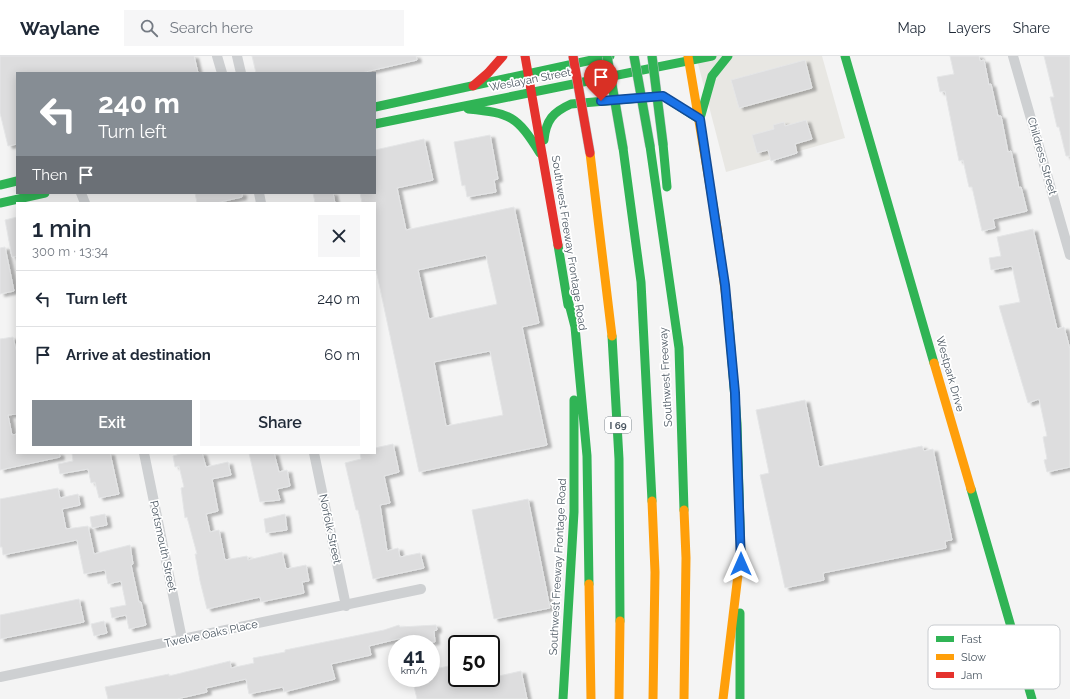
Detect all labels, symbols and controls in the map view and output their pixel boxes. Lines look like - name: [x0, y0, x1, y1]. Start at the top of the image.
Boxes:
- search box: [124, 10, 404, 46]
- text: Waylane: [20, 17, 100, 39]
- icon: search: [138, 17, 160, 39]
- text: Search here: [170, 19, 253, 37]
- text: Map: [898, 20, 926, 36]
- text: Layers: [948, 20, 991, 36]
- text: Share: [1013, 20, 1050, 36]
- pin: [584, 60, 618, 101]
- street label: Weslayan Street: [488, 66, 572, 94]
- icon: arrive: [590, 66, 612, 88]
- text: 240 m: [98, 87, 180, 120]
- icon: left: [32, 88, 84, 140]
- street label: Childress Street: [1025, 116, 1059, 197]
- text: Turn left: [98, 121, 167, 142]
- street label: Southwest Freeway Frontage Road: [549, 155, 589, 332]
- icon: arrive: [75, 164, 97, 186]
- text: Then: [32, 166, 67, 184]
- text: 1 min: [32, 214, 92, 243]
- button: close: [318, 215, 360, 257]
- text: 300 m · 13:34: [32, 244, 108, 259]
- icon: left: [32, 288, 54, 310]
- text: Turn left: [66, 290, 127, 308]
- text: 240 m: [317, 290, 360, 308]
- street label: Southwest Freeway: [657, 327, 675, 427]
- street label: Westpark Drive: [933, 335, 967, 414]
- icon: arrive: [32, 344, 54, 366]
- text: Arrive at destination: [66, 346, 211, 364]
- text: 60 m: [324, 346, 360, 364]
- button: Exit: [32, 400, 192, 446]
- button: Share: [200, 400, 360, 446]
- road number: I 69: [605, 417, 631, 433]
- street label: Southwest Freeway Frontage Road: [547, 478, 569, 656]
- street label: Norfolk Street: [316, 493, 344, 565]
- street label: Portsmouth Street: [147, 499, 179, 593]
- position arrow: [720, 543, 762, 585]
- street label: Twelve Oaks Place: [163, 618, 259, 650]
- legend: [928, 625, 1060, 689]
- text: Fast: [961, 633, 982, 646]
- speed limit sign: 50: [448, 635, 500, 687]
- text: 41: [403, 644, 425, 668]
- text: Slow: [961, 651, 986, 664]
- text: km/h: [401, 665, 427, 676]
- text: Jam: [961, 669, 982, 682]

